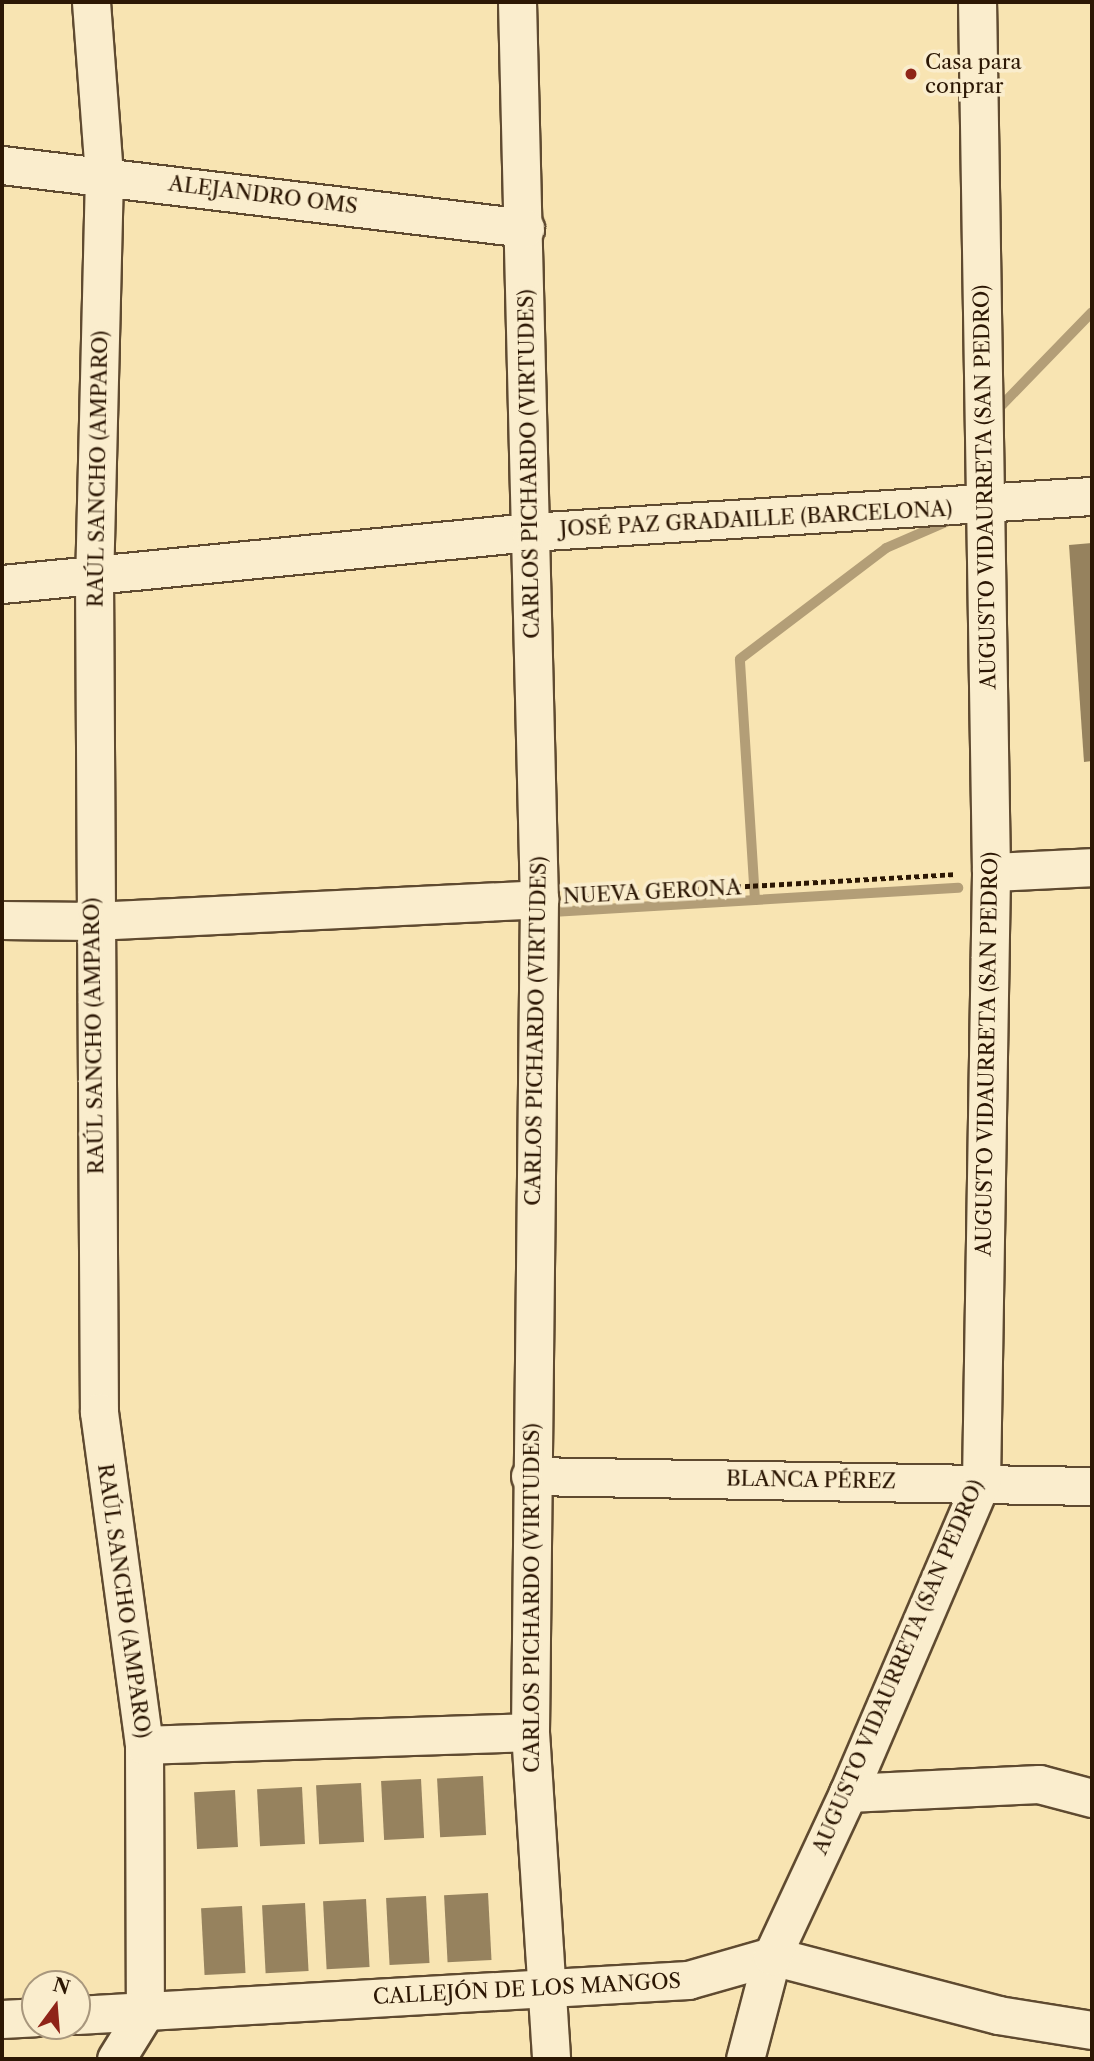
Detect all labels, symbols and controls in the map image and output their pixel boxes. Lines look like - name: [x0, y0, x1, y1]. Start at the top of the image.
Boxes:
- place label: Casa para conprar: [925, 49, 1022, 99]
- marker: Casa para conprar: [903, 66, 919, 82]
- street label: ALEJANDRO OMS: [167, 171, 359, 219]
- street label: AUGUSTO VIDAURRETA (SAN PEDRO): [969, 284, 1001, 690]
- street label: CARLOS PICHARDO (VIRTUDES): [513, 289, 545, 639]
- street label: RAÚL SANCHO (AMPARO): [83, 330, 113, 608]
- street label: JOSÉ PAZ GRADAILLE (BARCELONA): [559, 496, 953, 542]
- street label: AUGUSTO VIDAURRETA (SAN PEDRO): [971, 851, 1003, 1257]
- street label: CARLOS PICHARDO (VIRTUDES): [520, 856, 552, 1206]
- street label: NUEVA GERONA: [562, 875, 742, 909]
- street label: RAÚL SANCHO (AMPARO): [79, 897, 109, 1175]
- street label: CARLOS PICHARDO (VIRTUDES): [519, 1423, 545, 1773]
- street label: RAÚL SANCHO (AMPARO): [92, 1462, 156, 1740]
- street label: BLANCA PÉREZ: [725, 1466, 897, 1494]
- street label: AUGUSTO VIDAURRETA (SAN PEDRO): [807, 1475, 989, 1859]
- street label: CALLEJÓN DE LOS MANGOS: [372, 1968, 682, 2010]
- north arrow: [21, 1970, 91, 2040]
- text: N: [50, 1973, 72, 2000]

